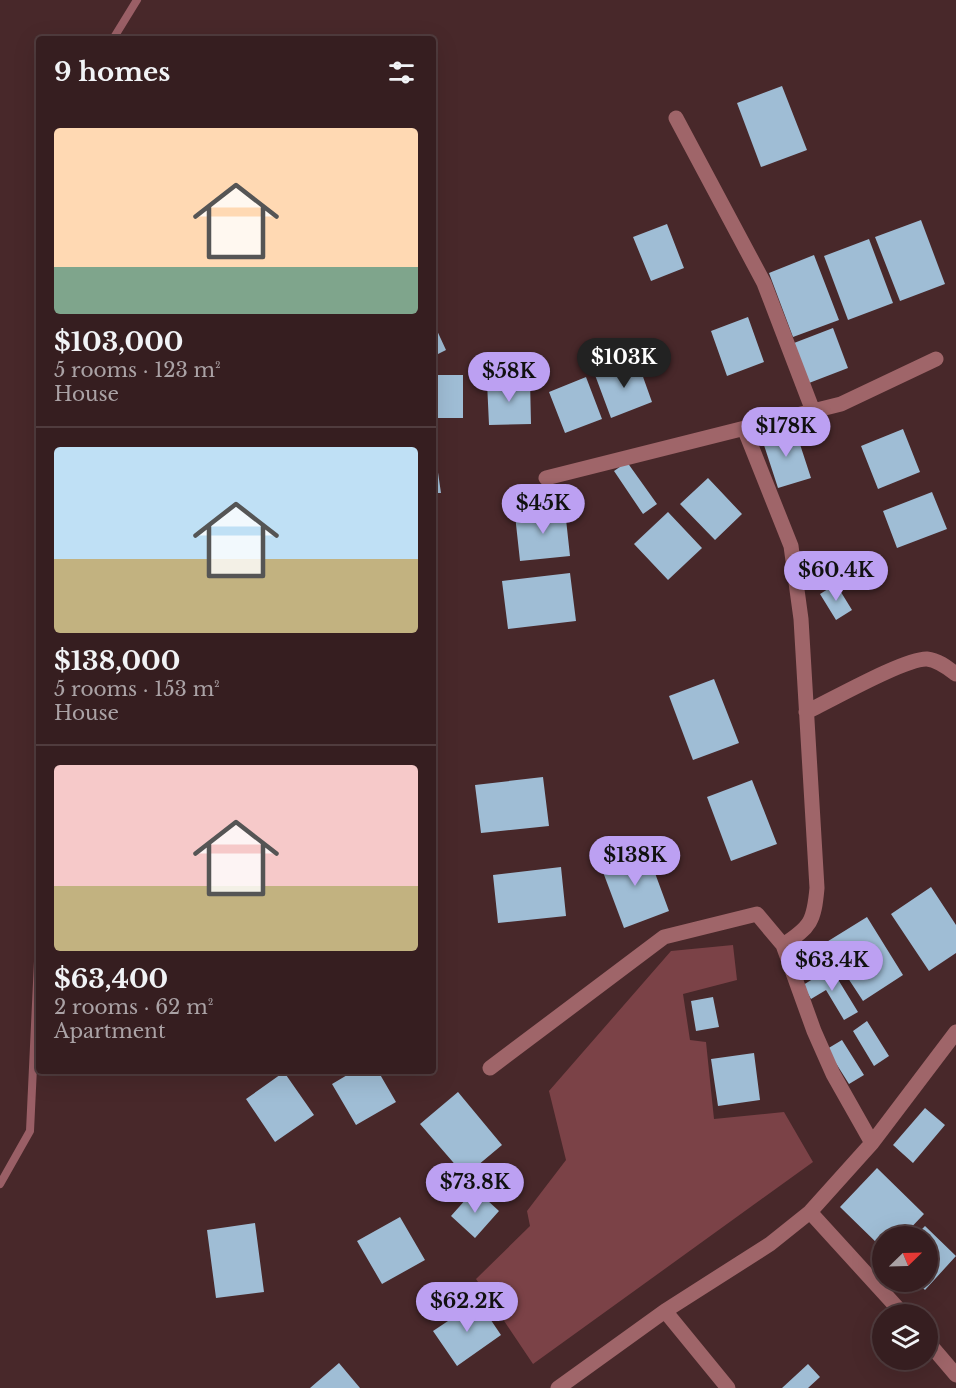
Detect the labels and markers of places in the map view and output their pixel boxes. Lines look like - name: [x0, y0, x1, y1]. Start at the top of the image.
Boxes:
- pin: $103K: [582, 338, 666, 389]
- pin: $58K: [473, 352, 545, 403]
- pin: $178K: [744, 407, 828, 458]
- pin: $45K: [507, 484, 579, 535]
- pin: $60.4K: [787, 551, 885, 602]
- pin: $138K: [593, 836, 677, 887]
- pin: $63.4K: [783, 941, 881, 992]
- pin: $73.8K: [426, 1163, 524, 1214]
- pin: $62.2K: [418, 1282, 516, 1333]

